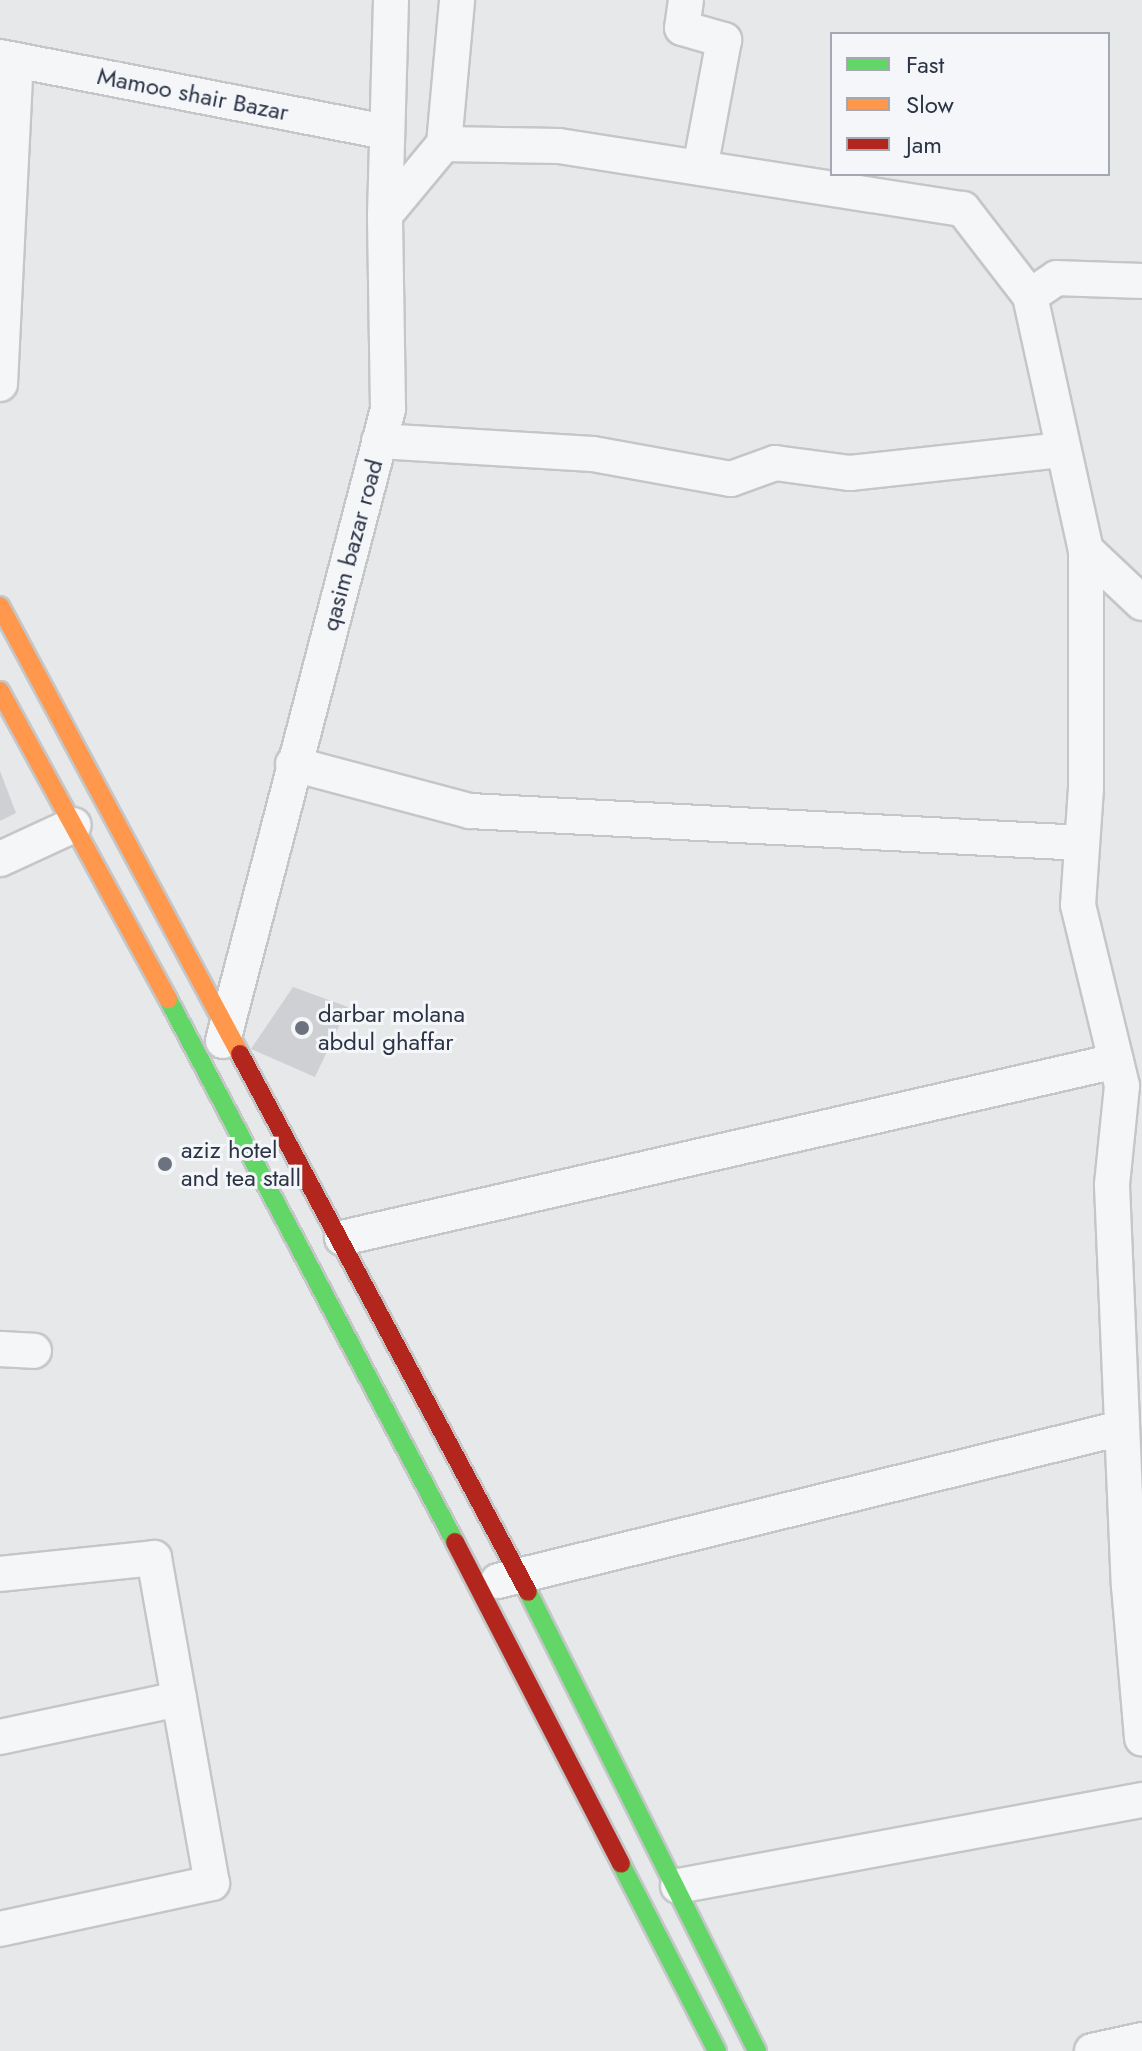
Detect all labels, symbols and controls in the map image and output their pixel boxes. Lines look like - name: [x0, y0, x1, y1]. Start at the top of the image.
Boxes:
- legend: [830, 32, 1110, 176]
- text: Fast: [906, 47, 944, 82]
- street label: Mamoo shair Bazar: [95, 61, 291, 127]
- text: Slow: [906, 87, 954, 122]
- text: Jam: [906, 127, 942, 162]
- street label: qasim bazar road: [315, 456, 389, 634]
- place label: darbar molana abdul ghaffar: [318, 1000, 465, 1056]
- marker: darbar molana abdul ghaffar: [293, 1019, 311, 1037]
- place label: aziz hotel and tea stall: [181, 1136, 301, 1192]
- marker: aziz hotel and tea stall: [156, 1155, 174, 1173]

